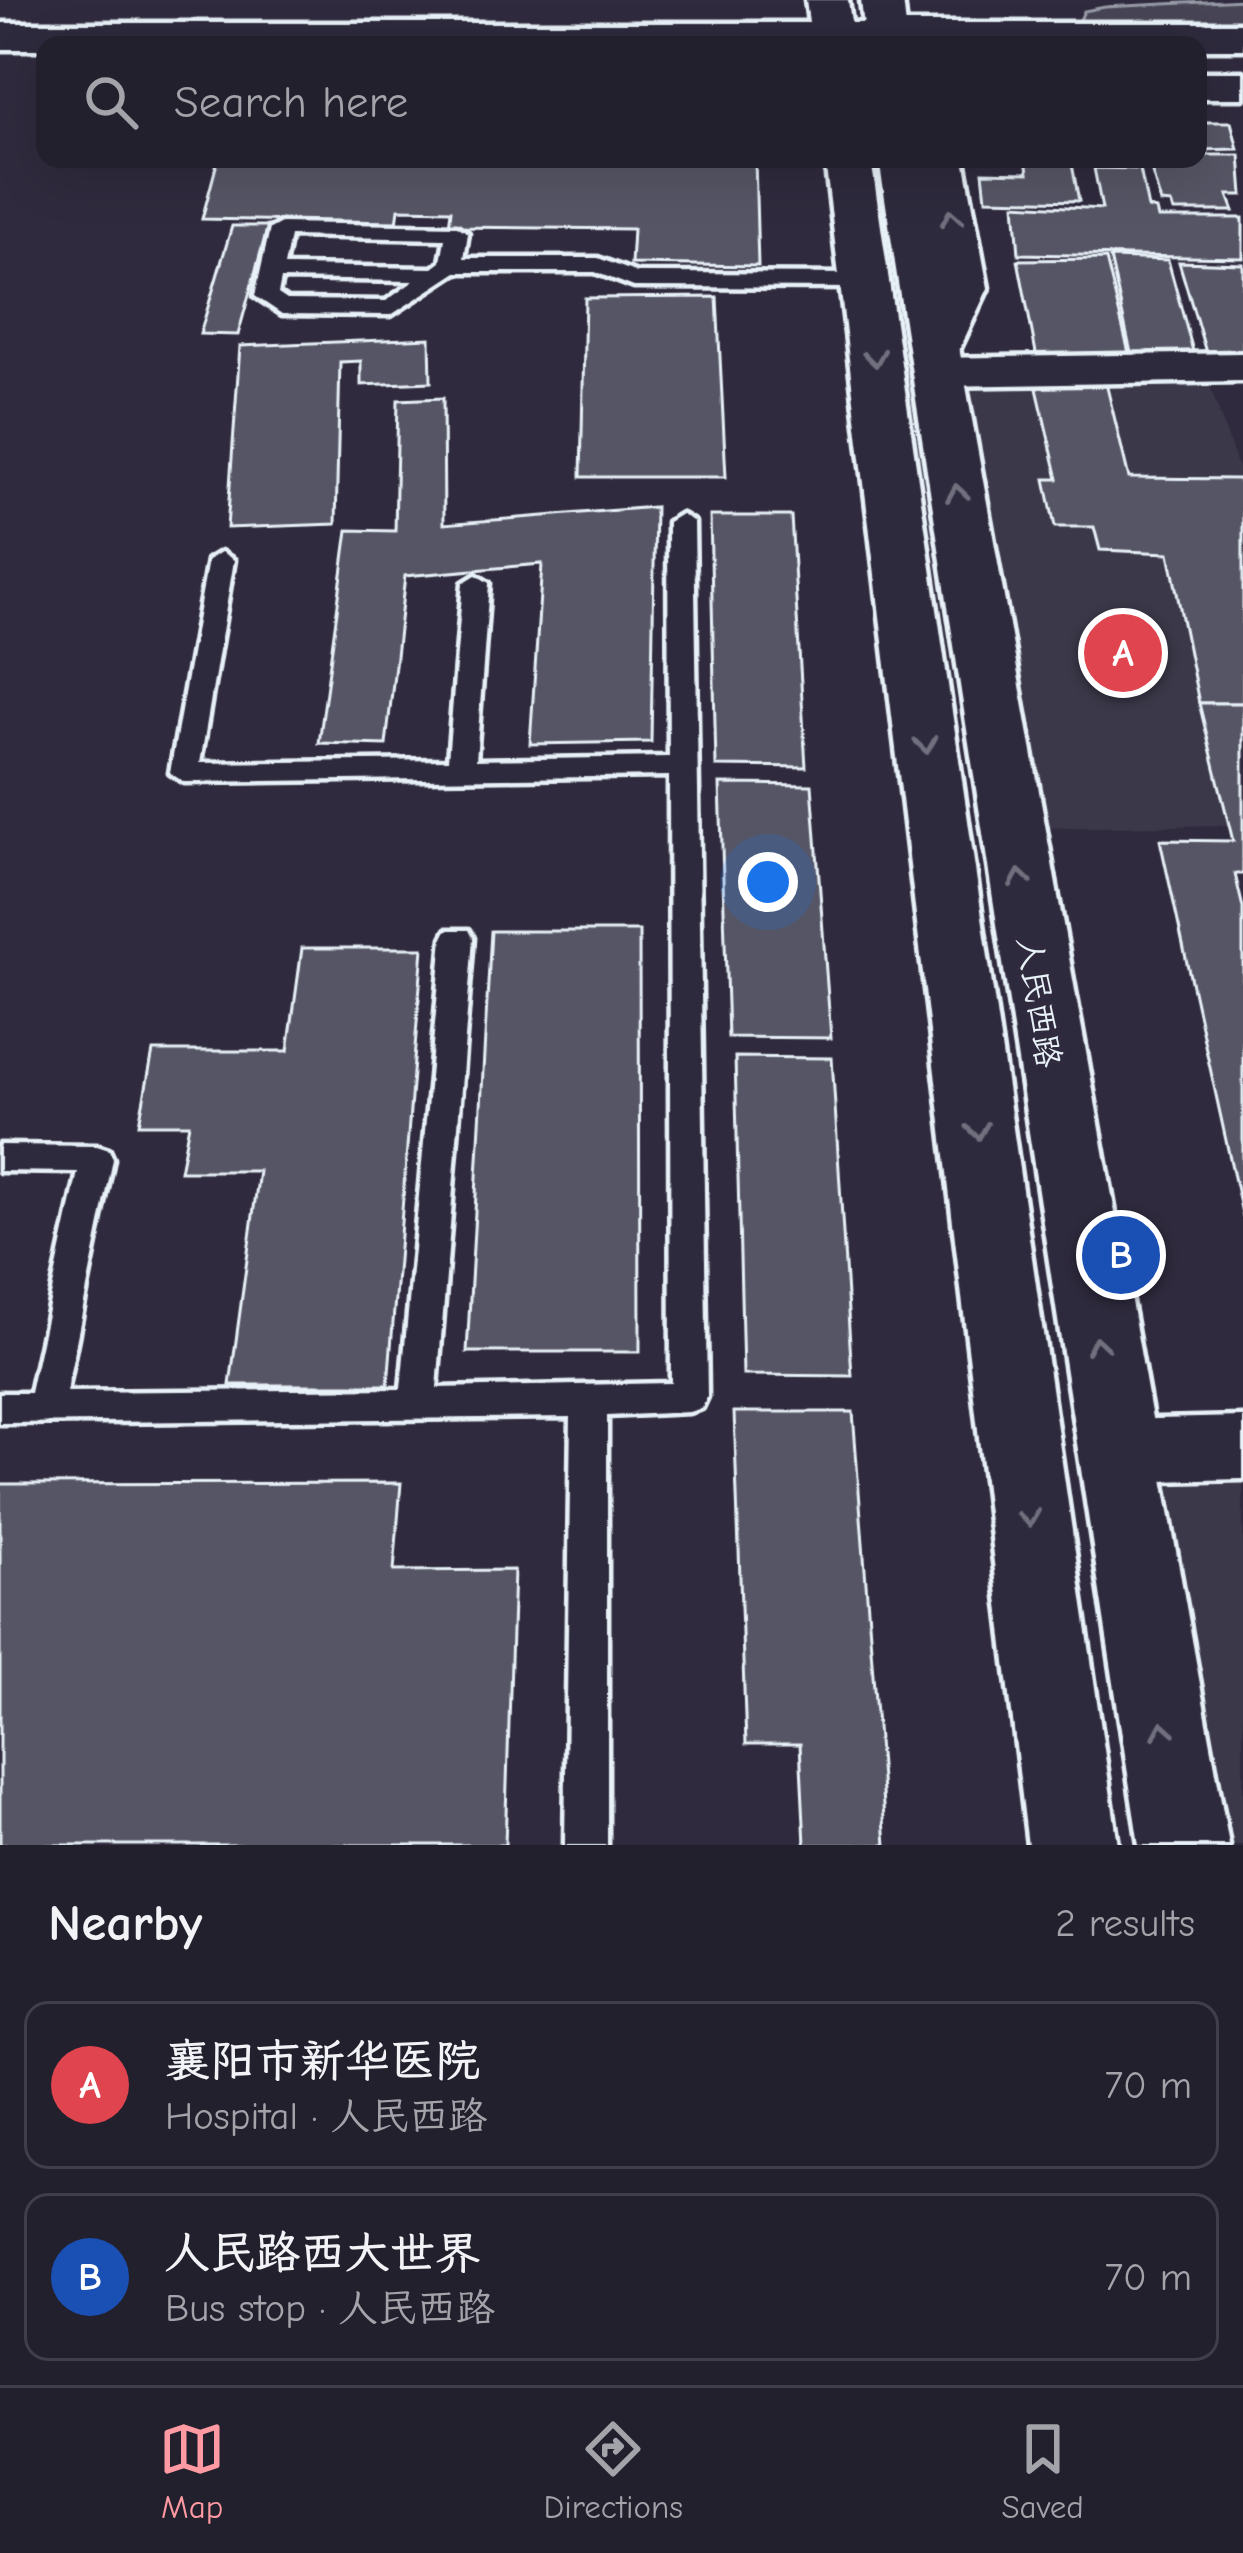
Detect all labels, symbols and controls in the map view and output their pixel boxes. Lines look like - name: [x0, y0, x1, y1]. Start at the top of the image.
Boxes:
- search box: [36, 36, 1207, 168]
- icon: search: [78, 69, 144, 135]
- text: Search here: [174, 76, 408, 128]
- one-way arrow: [939, 208, 965, 228]
- one-way arrow: [861, 348, 887, 368]
- one-way arrow: [945, 483, 970, 503]
- pin: A: [1084, 608, 1162, 698]
- one-way arrow: [912, 735, 938, 755]
- your location: [738, 852, 798, 912]
- one-way arrow: [1008, 868, 1034, 887]
- street label: 人民西路: [1010, 934, 1068, 1070]
- one-way arrow: [964, 1122, 990, 1141]
- pin: B: [1082, 1210, 1160, 1300]
- one-way arrow: [1085, 1336, 1111, 1355]
- one-way arrow: [1015, 1508, 1041, 1528]
- one-way arrow: [1152, 1720, 1177, 1740]
- text: Nearby: [48, 1894, 202, 1953]
- text: 2 results: [1055, 1901, 1195, 1946]
- text: 襄阳市新华医院: [165, 2035, 480, 2087]
- text: A: [79, 2063, 101, 2108]
- text: 70 m: [1105, 2063, 1192, 2108]
- text: Hospital · 人民西路: [165, 2094, 487, 2139]
- text: 人民路西大世界: [165, 2227, 480, 2279]
- text: B: [78, 2255, 102, 2300]
- text: 70 m: [1105, 2255, 1192, 2300]
- text: Bus stop · 人民西路: [165, 2286, 495, 2331]
- tab: Map: [159, 2416, 225, 2526]
- tab: Directions: [544, 2416, 683, 2526]
- tab: Saved: [1001, 2416, 1084, 2526]

